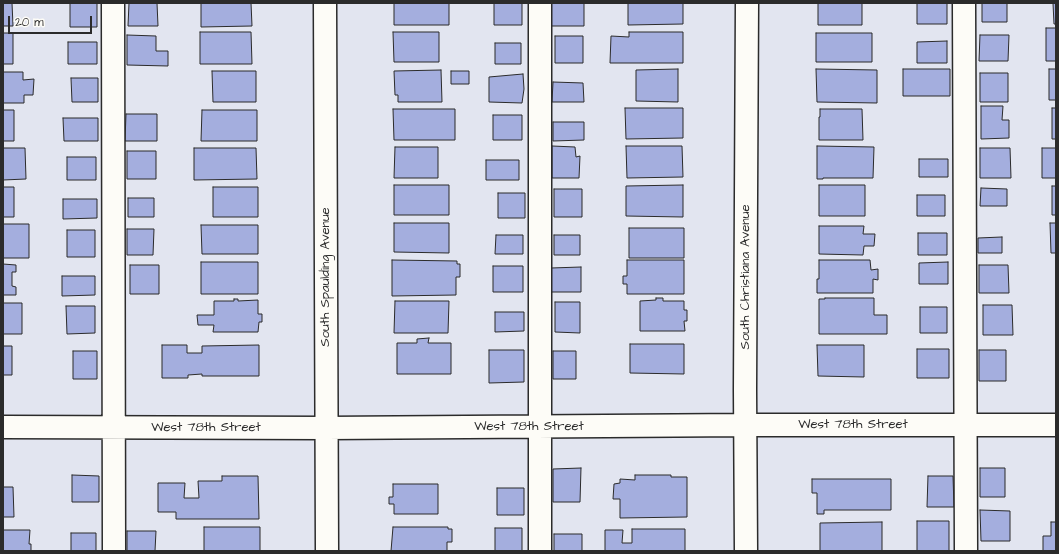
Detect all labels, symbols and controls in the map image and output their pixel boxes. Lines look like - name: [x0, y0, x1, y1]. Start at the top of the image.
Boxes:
- scale bar: [10, 8, 94, 34]
- text: 20 m: [15, 14, 44, 31]
- street label: South Christiana Avenue: [738, 205, 754, 349]
- street label: South Spaulding Avenue: [318, 207, 334, 347]
- street label: West 78th Street: [798, 417, 908, 433]
- street label: West 78th Street: [474, 419, 584, 435]
- street label: West 78th Street: [151, 420, 261, 436]

